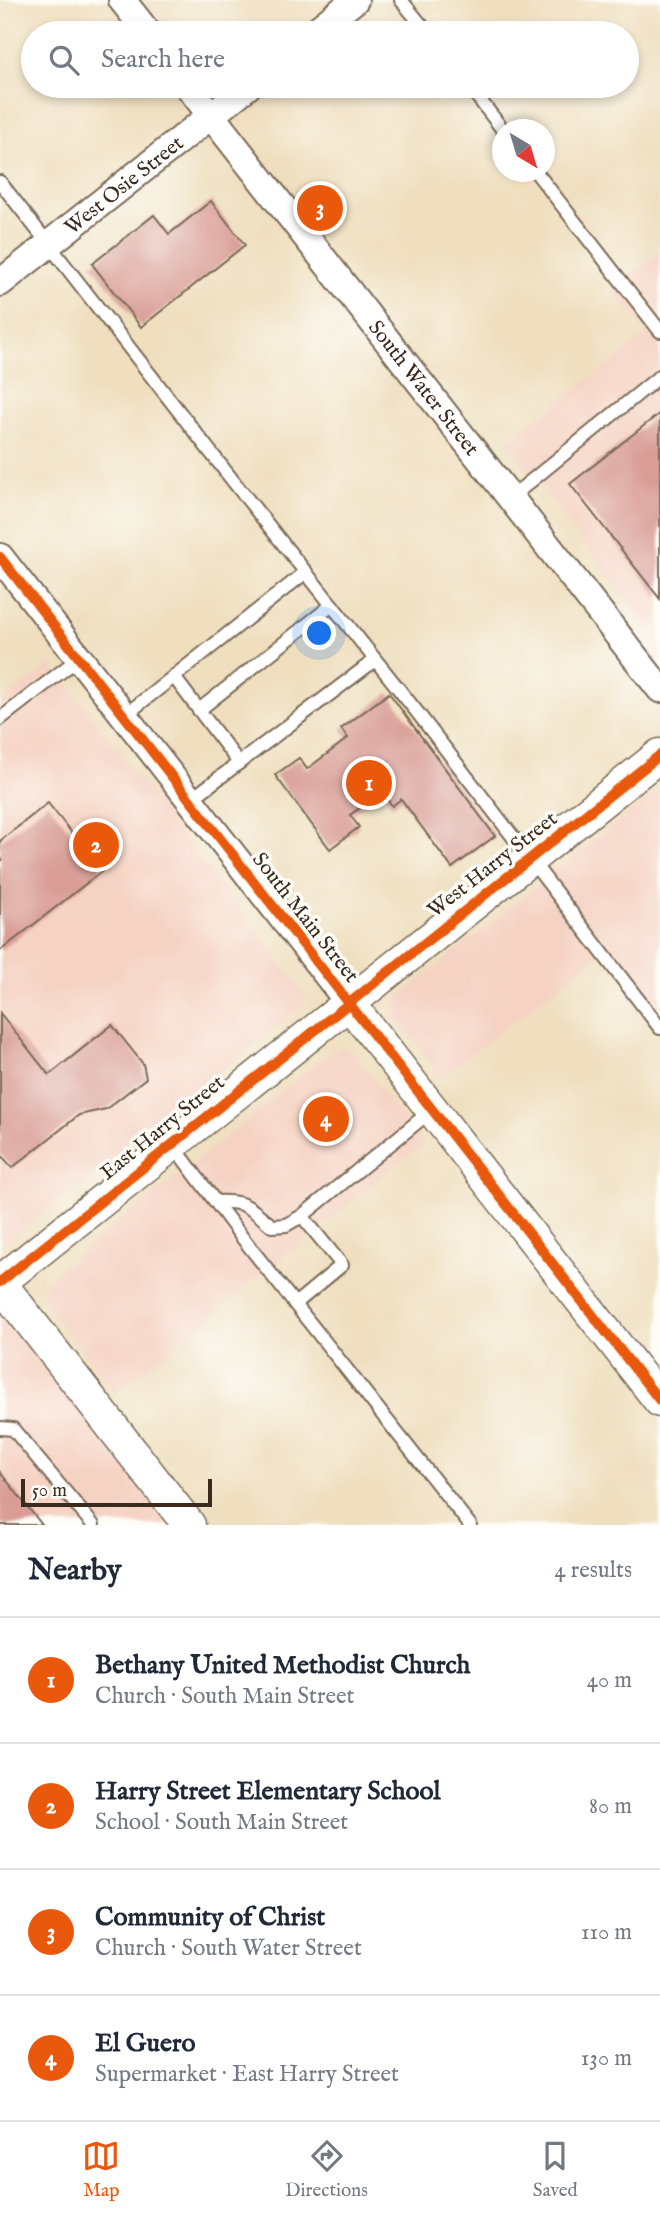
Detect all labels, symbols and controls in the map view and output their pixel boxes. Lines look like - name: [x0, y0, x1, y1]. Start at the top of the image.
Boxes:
- search box: [21, 21, 639, 98]
- icon: search: [45, 41, 83, 79]
- text: Search here: [101, 43, 225, 76]
- north arrow: [492, 119, 555, 182]
- street label: West Osie Street: [60, 130, 190, 241]
- pin: 3: [297, 182, 343, 234]
- street label: South Water Street: [361, 315, 484, 462]
- your location: [302, 616, 336, 650]
- pin: 1: [346, 757, 392, 809]
- street label: West Harry Street: [423, 806, 563, 924]
- pin: 2: [73, 819, 119, 871]
- street label: South Main Street: [245, 847, 364, 989]
- street label: East Harry Street: [95, 1070, 231, 1187]
- pin: 4: [303, 1093, 349, 1145]
- scale bar: [21, 1476, 212, 1508]
- text: 50 m: [32, 1479, 67, 1503]
- text: Nearby: [28, 1552, 121, 1590]
- text: 4 results: [554, 1556, 632, 1585]
- text: Bethany United Methodist Church: [95, 1649, 470, 1682]
- text: 1: [47, 1666, 55, 1695]
- text: 40 m: [587, 1666, 632, 1695]
- text: Church · South Main Street: [95, 1682, 354, 1711]
- text: Harry Street Elementary School: [95, 1775, 441, 1808]
- text: 2: [46, 1792, 56, 1821]
- text: 80 m: [589, 1792, 632, 1821]
- text: School · South Main Street: [95, 1808, 348, 1837]
- text: Community of Christ: [95, 1901, 325, 1934]
- text: 3: [47, 1918, 55, 1947]
- text: 110 m: [581, 1918, 632, 1947]
- text: Church · South Water Street: [95, 1934, 362, 1963]
- text: El Guero: [95, 2027, 195, 2060]
- text: 4: [45, 2044, 57, 2073]
- text: 130 m: [581, 2044, 632, 2073]
- text: Supermarket · East Harry Street: [95, 2060, 399, 2089]
- tab: Map: [82, 2137, 120, 2203]
- tab: Directions: [285, 2137, 368, 2203]
- tab: Saved: [533, 2137, 578, 2203]

